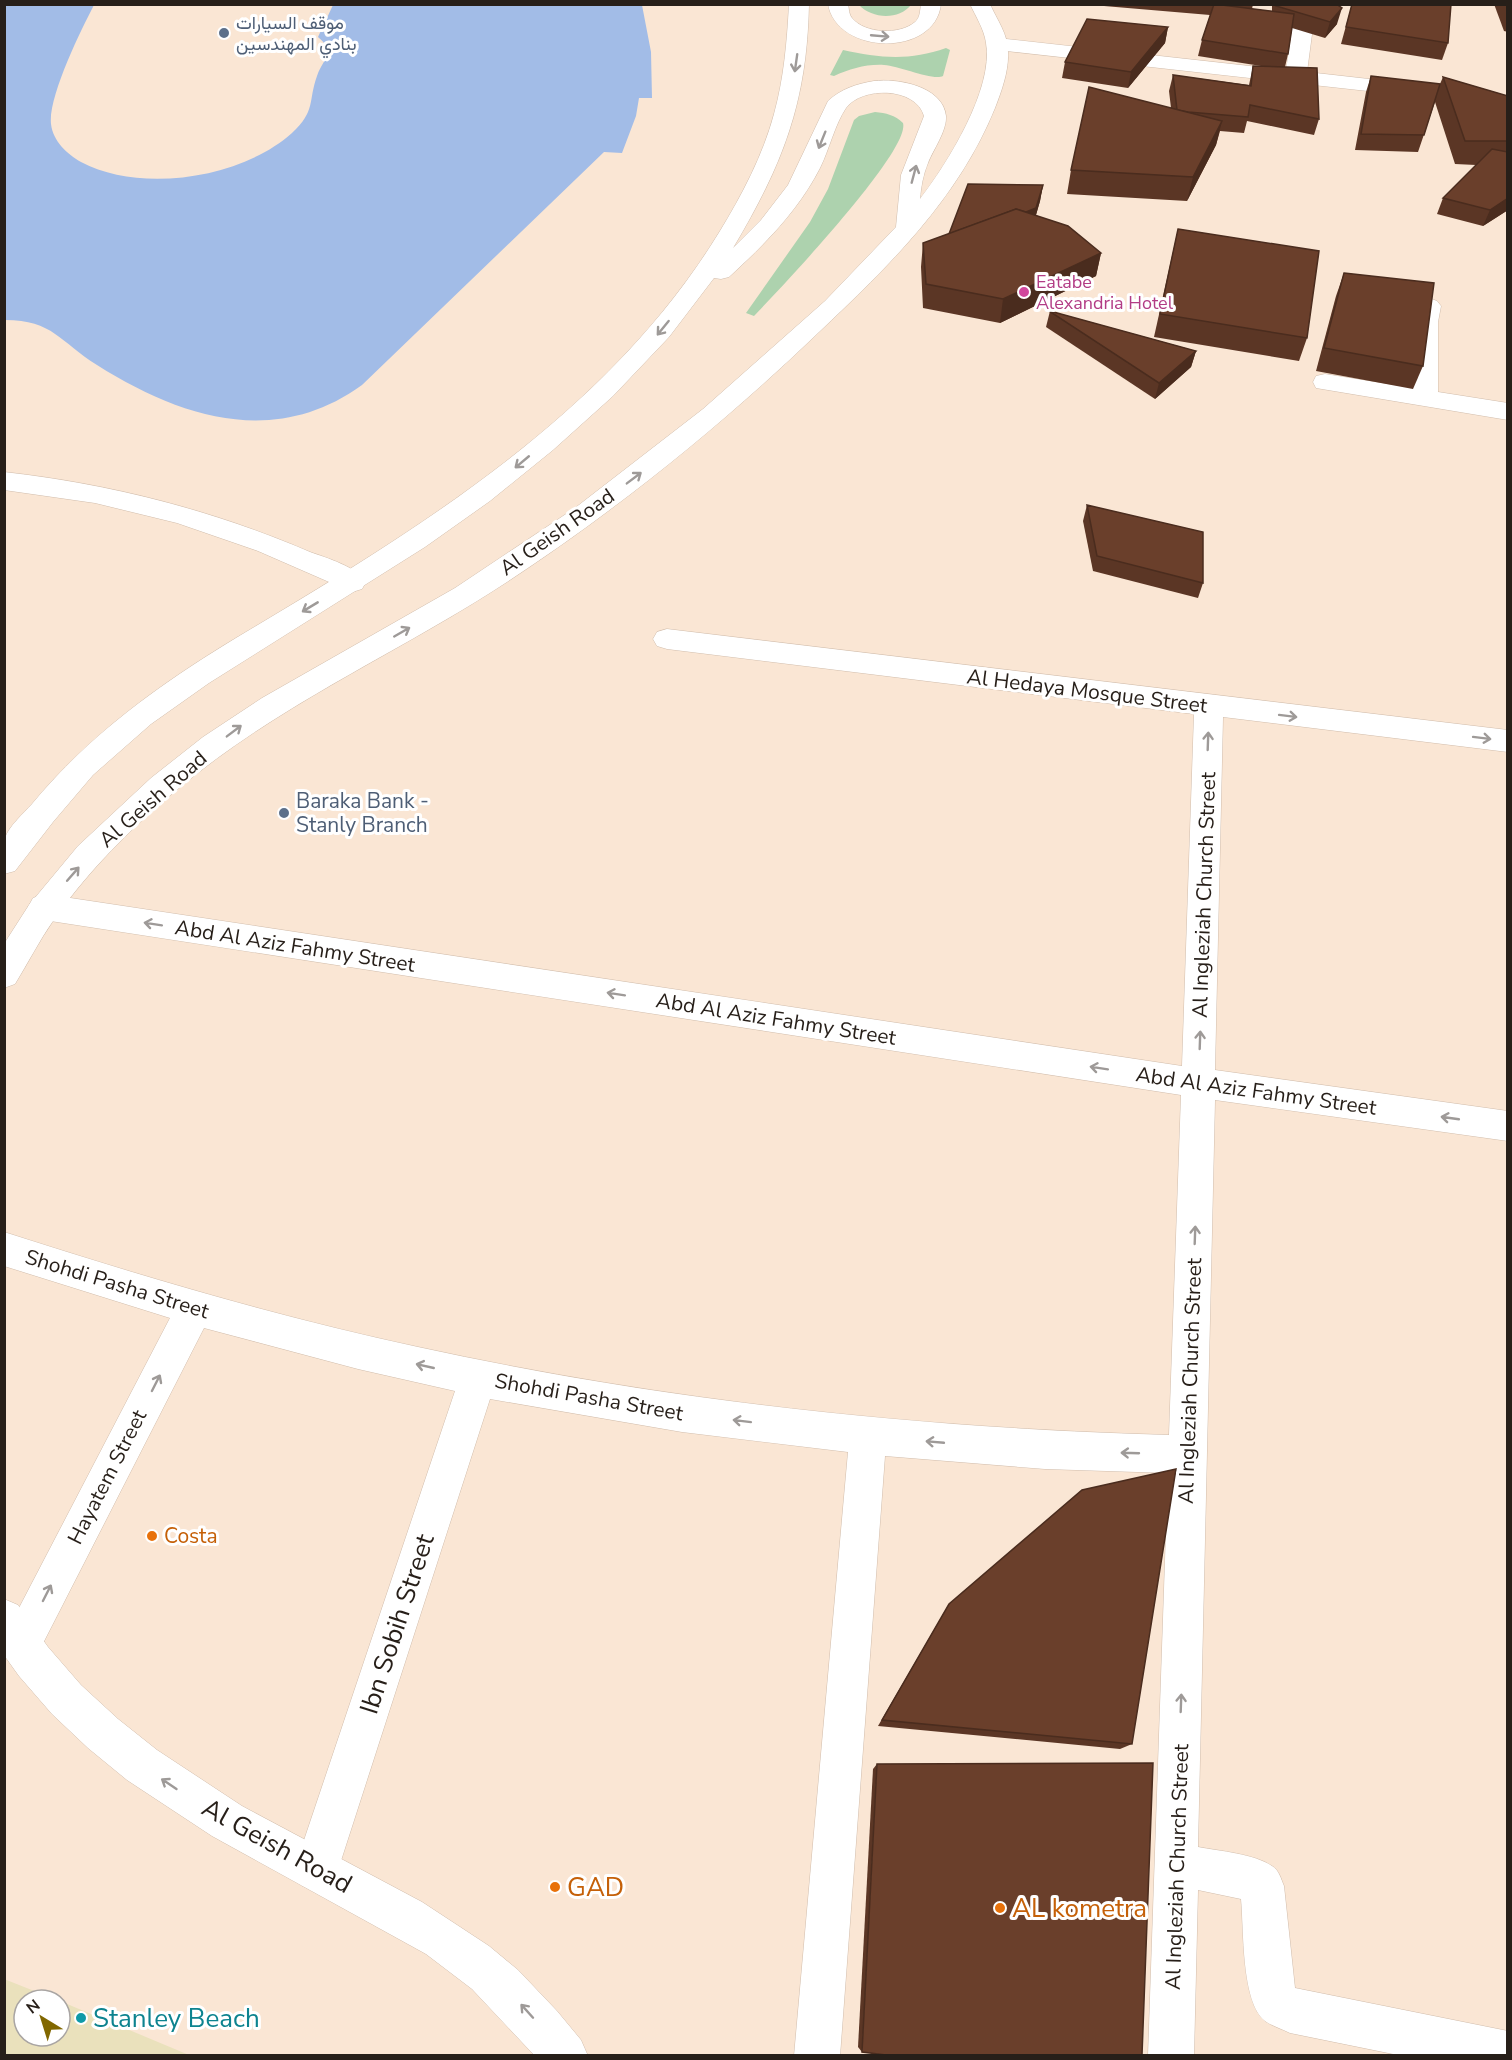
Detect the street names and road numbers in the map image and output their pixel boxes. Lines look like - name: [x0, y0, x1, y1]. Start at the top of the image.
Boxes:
- street label: Al Geish Road: [494, 482, 620, 582]
- street label: Al Hedaya Mosque Street: [965, 662, 1209, 720]
- street label: Al Geish Road: [93, 744, 213, 854]
- street label: Al Ingleziah Church Street: [1186, 771, 1222, 1019]
- street label: Abd Al Aziz Fahmy Street: [173, 913, 418, 979]
- street label: Abd Al Aziz Fahmy Street: [654, 986, 899, 1052]
- street label: Abd Al Aziz Fahmy Street: [1134, 1060, 1379, 1122]
- street label: Shohdi Pasha Street: [22, 1243, 213, 1325]
- street label: Al Ingleziah Church Street: [1172, 1257, 1208, 1505]
- street label: Shohdi Pasha Street: [493, 1367, 686, 1427]
- street label: Hayatem Street: [61, 1404, 153, 1549]
- street label: Ibn Sobih Street: [351, 1529, 443, 1718]
- street label: Al Ingleziah Church Street: [1159, 1743, 1195, 1991]
- street label: Al Geish Road: [196, 1790, 358, 1902]

